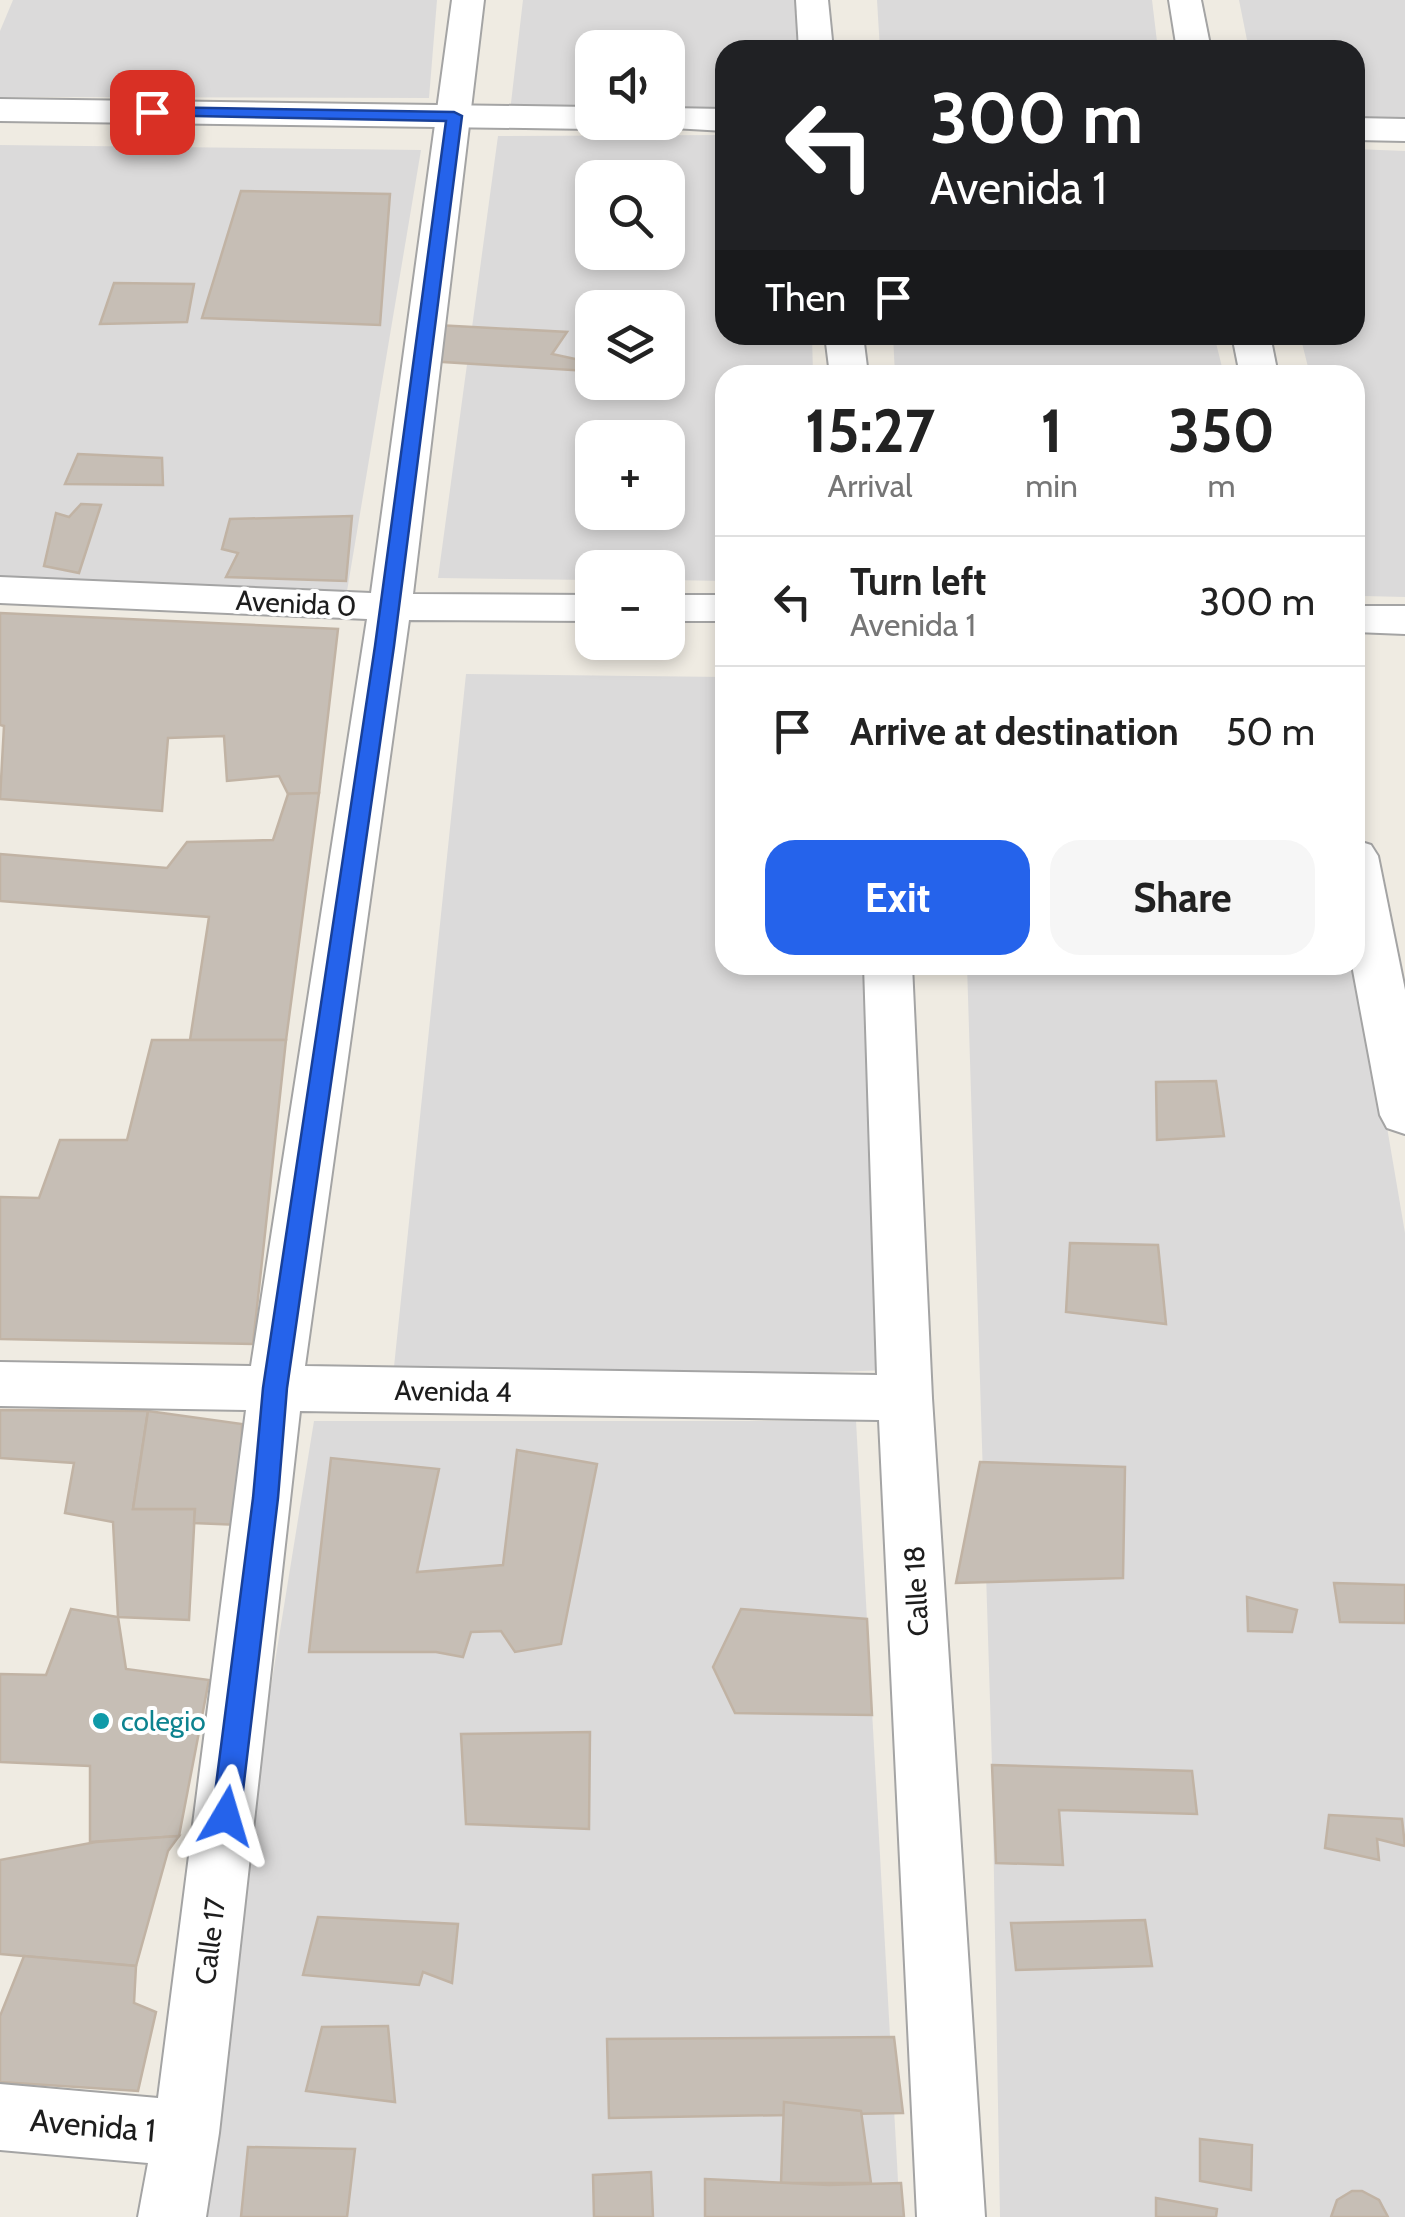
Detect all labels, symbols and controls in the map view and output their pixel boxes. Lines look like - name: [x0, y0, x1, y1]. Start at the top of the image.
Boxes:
- map controls: [575, 30, 685, 660]
- button: sound: [575, 30, 685, 140]
- pin: [110, 70, 195, 155]
- text: 300 m: [930, 75, 1143, 161]
- icon: left: [765, 80, 895, 210]
- icon: arrive: [125, 85, 180, 140]
- button: search: [575, 160, 685, 270]
- text: Avenida 1: [930, 161, 1107, 215]
- icon: arrive: [866, 270, 921, 325]
- text: Then: [765, 274, 846, 321]
- button: layers: [575, 290, 685, 400]
- text: 15:27: [805, 394, 935, 467]
- text: 1: [1040, 394, 1063, 467]
- text: 350: [1168, 394, 1275, 467]
- button: +: [575, 420, 685, 530]
- text: Arrival: [827, 466, 913, 505]
- text: min: [1025, 466, 1078, 505]
- text: m: [1207, 466, 1235, 505]
- button: −: [575, 550, 685, 660]
- text: Turn left: [850, 558, 986, 605]
- icon: left: [765, 574, 820, 629]
- text: 300 m: [1200, 578, 1315, 625]
- street label: Avenida 0: [235, 583, 357, 623]
- text: Avenida 1: [850, 605, 976, 644]
- icon: arrive: [765, 704, 820, 759]
- text: Arrive at destination: [850, 708, 1179, 755]
- text: 50 m: [1226, 708, 1315, 755]
- button: Exit: [765, 840, 1030, 955]
- button: Share: [1050, 840, 1315, 955]
- street label: Avenida 4: [394, 1373, 512, 1409]
- street label: Calle 18: [897, 1545, 935, 1637]
- place label: colegio: [121, 1704, 206, 1738]
- marker: colegio: [90, 1710, 112, 1732]
- position arrow: [174, 1764, 278, 1868]
- street label: Calle 17: [188, 1895, 232, 1987]
- street label: Avenida 1: [29, 2100, 157, 2150]

